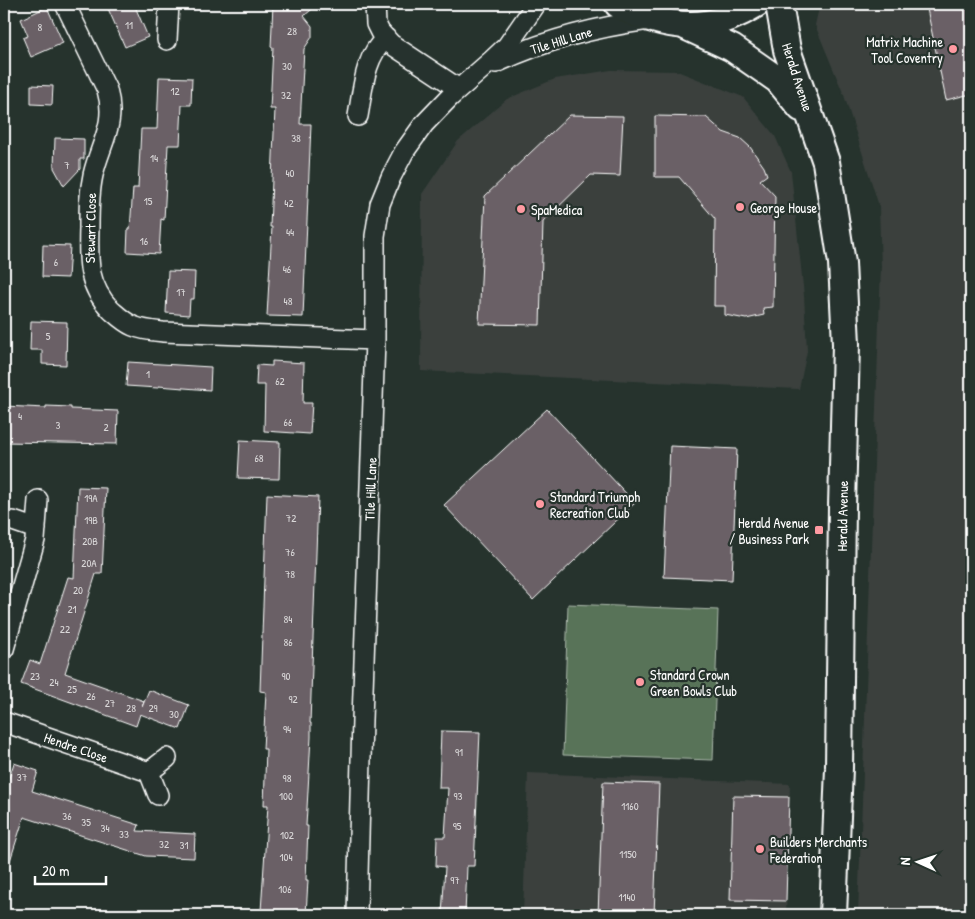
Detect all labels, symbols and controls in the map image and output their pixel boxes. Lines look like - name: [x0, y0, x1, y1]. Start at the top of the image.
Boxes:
- house number: 11: [125, 18, 133, 32]
- house number: 8: [38, 20, 43, 34]
- street label: Tile Hill Lane: [528, 21, 595, 58]
- house number: 28: [287, 24, 297, 38]
- place label: Matrix Machine Tool Coventry: [866, 32, 943, 68]
- street label: Herald Avenue: [778, 40, 818, 114]
- marker: Matrix Machine Tool Coventry: [947, 43, 959, 55]
- house number: 30: [282, 59, 292, 73]
- house number: 12: [170, 84, 180, 98]
- house number: 32: [281, 88, 291, 102]
- house number: 38: [291, 131, 301, 145]
- house number: 14: [150, 151, 158, 165]
- house number: 7: [64, 158, 70, 172]
- house number: 40: [285, 166, 295, 180]
- street label: Stewart Close: [80, 192, 100, 263]
- house number: 15: [144, 194, 153, 208]
- house number: 42: [284, 196, 294, 210]
- place label: George House: [750, 198, 818, 218]
- place label: SpaMedica: [531, 200, 583, 220]
- marker: George House: [734, 201, 746, 213]
- marker: SpaMedica: [515, 203, 527, 215]
- house number: 44: [286, 225, 294, 239]
- house number: 16: [140, 234, 149, 248]
- house number: 6: [54, 255, 59, 269]
- house number: 46: [283, 262, 292, 276]
- house number: 17: [176, 285, 186, 299]
- house number: 48: [284, 294, 293, 308]
- house number: 5: [46, 329, 51, 343]
- house number: 1: [146, 367, 150, 381]
- house number: 62: [275, 374, 285, 388]
- house number: 4: [18, 409, 22, 423]
- house number: 66: [284, 415, 293, 429]
- house number: 3: [56, 418, 61, 432]
- house number: 2: [103, 420, 109, 434]
- house number: 68: [254, 451, 264, 465]
- street label: Tile Hill Lane: [359, 456, 381, 521]
- street label: Herald Avenue: [832, 480, 852, 552]
- place label: Standard Triumph Recreation Club: [550, 487, 640, 522]
- house number: 19A: [84, 491, 98, 505]
- marker: Standard Triumph Recreation Club: [534, 498, 546, 510]
- house number: 72: [286, 511, 296, 525]
- house number: 19B: [84, 513, 98, 527]
- place label: Herald Avenue / Business Park: [729, 513, 809, 548]
- marker: Herald Avenue / Business Park: [813, 524, 825, 536]
- house number: 20B: [82, 534, 98, 548]
- house number: 76: [285, 545, 296, 559]
- house number: 20A: [81, 556, 97, 570]
- house number: 78: [285, 567, 295, 581]
- house number: 20: [73, 583, 83, 597]
- house number: 21: [67, 602, 77, 616]
- house number: 84: [284, 612, 292, 626]
- house number: 22: [60, 622, 70, 636]
- house number: 86: [283, 635, 293, 649]
- place label: Standard Crown Green Bowls Club: [650, 665, 737, 700]
- house number: 23: [30, 669, 40, 683]
- house number: 90: [282, 669, 291, 683]
- house number: 24: [49, 675, 59, 689]
- marker: Standard Crown Green Bowls Club: [634, 676, 646, 688]
- house number: 25: [67, 682, 77, 696]
- house number: 26: [86, 689, 96, 703]
- house number: 92: [288, 692, 298, 706]
- house number: 27: [105, 696, 115, 710]
- house number: 28: [126, 701, 136, 715]
- house number: 29: [148, 701, 158, 715]
- house number: 30: [169, 707, 179, 721]
- house number: 94: [283, 722, 291, 736]
- street label: Hendre Close: [42, 727, 111, 767]
- house number: 91: [455, 745, 463, 759]
- house number: 37: [17, 770, 27, 784]
- house number: 98: [283, 771, 292, 785]
- house number: 100: [279, 789, 293, 803]
- house number: 93: [454, 789, 463, 803]
- house number: 1160: [621, 799, 639, 813]
- house number: 36: [62, 809, 72, 823]
- house number: 35: [81, 815, 91, 829]
- house number: 95: [453, 819, 462, 833]
- house number: 34: [100, 821, 110, 835]
- house number: 33: [119, 827, 129, 841]
- house number: 102: [280, 828, 294, 842]
- place label: Builders Merchants Federation: [769, 832, 867, 867]
- north arrow: [892, 836, 942, 886]
- house number: 32: [159, 837, 169, 851]
- house number: 31: [180, 838, 188, 852]
- marker: Builders Merchants Federation: [754, 843, 766, 855]
- house number: 1150: [619, 847, 637, 861]
- house number: 104: [279, 850, 293, 864]
- scale bar: [35, 854, 106, 886]
- text: N: [895, 857, 914, 866]
- text: 20 m: [42, 860, 69, 881]
- house number: 97: [450, 873, 460, 887]
- house number: 106: [278, 882, 292, 896]
- house number: 1140: [618, 890, 636, 904]

